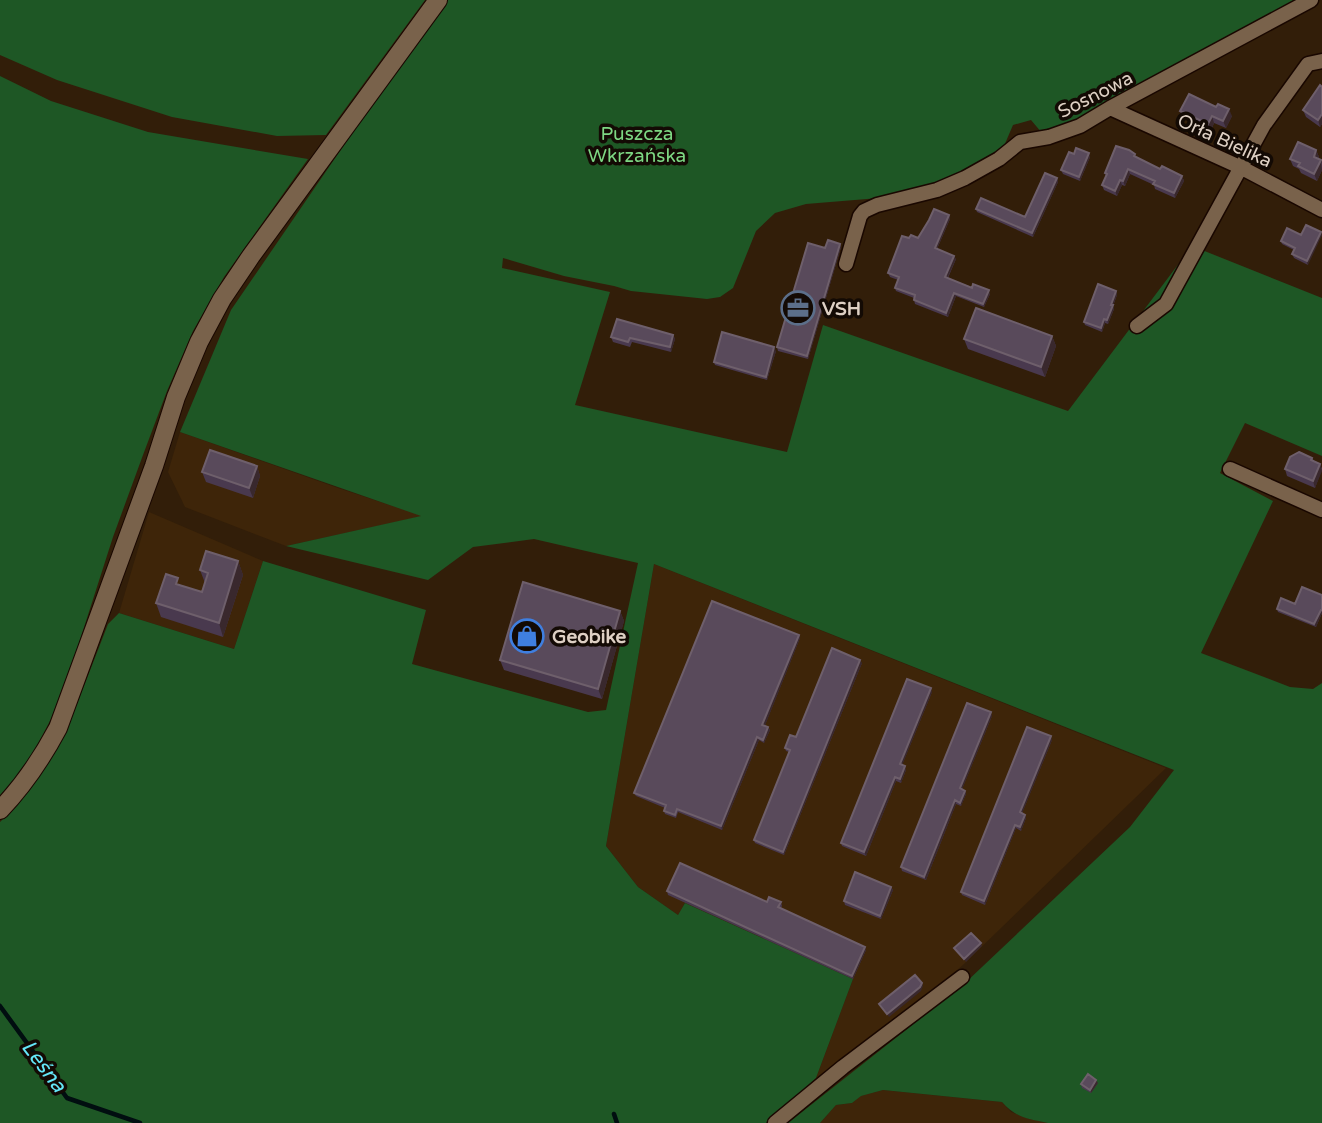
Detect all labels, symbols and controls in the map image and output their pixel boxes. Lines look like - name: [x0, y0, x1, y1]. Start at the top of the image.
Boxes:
- street label: Sosnowa: [1054, 67, 1137, 123]
- street label: Orła Bielika: [1174, 109, 1275, 172]
- park label: Puszcza Wkrzańska: [588, 123, 686, 167]
- office icon: VSH: [779, 289, 817, 327]
- place label: VSH: [822, 298, 861, 320]
- shop icon: Geobike: [508, 617, 546, 655]
- place label: Geobike: [552, 626, 627, 648]
- water label: Leśna: [16, 1035, 72, 1098]

